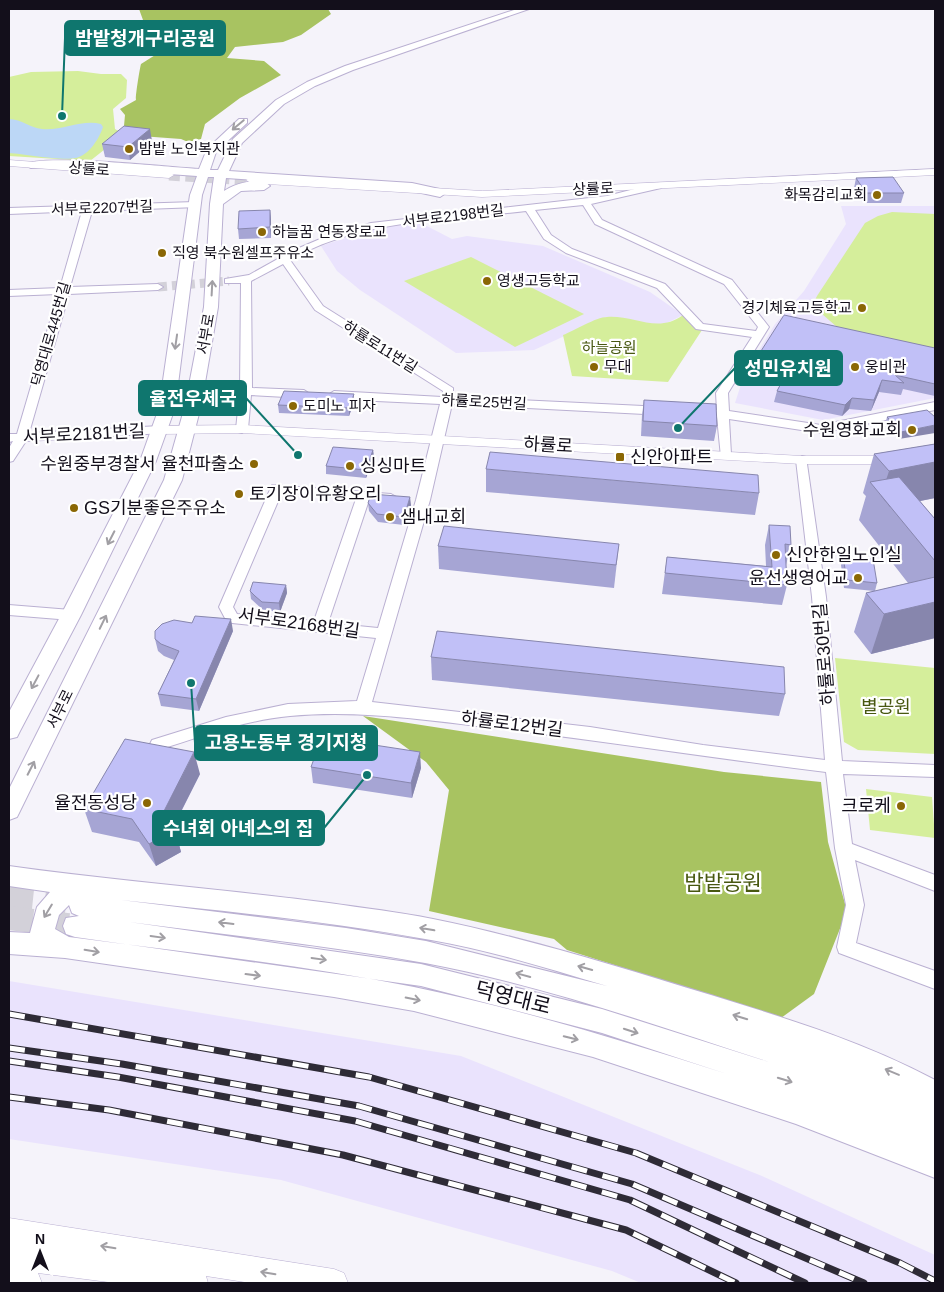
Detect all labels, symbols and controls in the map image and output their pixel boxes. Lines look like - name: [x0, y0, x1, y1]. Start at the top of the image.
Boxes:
- callout: 밤밭청개구리공원: [65, 21, 225, 55]
- text: 밤밭청개구리공원: [75, 28, 215, 49]
- one-way arrow: [232, 119, 245, 130]
- place label: 밤밭 노인복지관: [139, 140, 240, 157]
- marker: 밤밭 노인복지관: [123, 143, 135, 155]
- street label: 상률로: [68, 159, 110, 178]
- street label: 상률로: [572, 179, 614, 198]
- place label: 화목감리교회: [784, 186, 867, 203]
- marker: 화목감리교회: [871, 189, 883, 201]
- street label: 서부로2207번길: [51, 197, 153, 218]
- street label: 서부로2198번길: [401, 201, 505, 230]
- place label: 하늘꿈 연동장로교: [272, 223, 387, 240]
- marker: 하늘꿈 연동장로교: [256, 226, 268, 238]
- place label: 직영 북수원셀프주유소: [172, 244, 314, 261]
- marker: 직영 북수원셀프주유소: [156, 247, 168, 259]
- place label: 영생고등학교: [497, 272, 580, 289]
- marker: 영생고등학교: [481, 275, 493, 287]
- street label: 덕영대로445번길: [27, 280, 74, 388]
- one-way arrow: [207, 280, 216, 296]
- place label: 경기체육고등학교: [742, 299, 852, 316]
- marker: 경기체육고등학교: [856, 302, 868, 314]
- street label: 서부로: [194, 312, 217, 356]
- street label: 하률로11번길: [340, 317, 421, 376]
- one-way arrow: [171, 334, 181, 350]
- park label: 하늘공원: [581, 339, 637, 356]
- callout: 성민유치원: [735, 351, 842, 385]
- place label: 무대: [604, 358, 632, 375]
- text: 성민유치원: [744, 358, 832, 379]
- place label: 웅비관: [865, 358, 907, 375]
- marker: 무대: [588, 361, 600, 373]
- marker: 웅비관: [849, 361, 861, 373]
- callout: 율전우체국: [139, 381, 246, 415]
- text: 율전우체국: [149, 388, 237, 409]
- street label: 하률로25번길: [441, 391, 527, 412]
- place label: 도미노 피자: [303, 397, 376, 414]
- marker: 도미노 피자: [287, 400, 299, 412]
- place label: 수원영화교회: [803, 420, 902, 440]
- street label: 서부로2181번길: [22, 421, 146, 447]
- marker: 수원영화교회: [906, 424, 918, 436]
- street label: 하률로: [523, 434, 573, 456]
- place label: 신안아파트: [630, 447, 713, 467]
- marker: 신안아파트: [614, 451, 626, 463]
- place label: 수원중부경찰서 율천파출소: [40, 454, 244, 474]
- place label: 싱싱마트: [360, 456, 426, 476]
- marker: 수원중부경찰서 율천파출소: [248, 458, 260, 470]
- marker: 싱싱마트: [344, 460, 356, 472]
- place label: 토기장이유황오리: [249, 484, 381, 504]
- marker: 토기장이유황오리: [233, 488, 245, 500]
- place label: GS기분좋은주유소: [84, 498, 226, 518]
- marker: GS기분좋은주유소: [68, 502, 80, 514]
- place label: 샘내교회: [400, 507, 466, 527]
- marker: 샘내교회: [384, 511, 396, 523]
- one-way arrow: [106, 530, 115, 545]
- place label: 신안한일노인실: [786, 545, 902, 565]
- marker: 신안한일노인실: [770, 549, 782, 561]
- place label: 윤선생영어교: [749, 568, 848, 588]
- marker: 윤선생영어교: [852, 572, 864, 584]
- street label: 하률로30번길: [810, 602, 838, 706]
- street label: 서부로2168번길: [237, 605, 361, 641]
- one-way arrow: [99, 615, 108, 630]
- one-way arrow: [30, 674, 39, 689]
- street label: 서부로: [43, 686, 76, 731]
- park label: 별공원: [861, 697, 911, 717]
- street label: 하률로12번길: [460, 708, 564, 740]
- callout: 고용노동부 경기지청: [195, 726, 377, 760]
- text: 고용노동부 경기지청: [205, 732, 367, 753]
- one-way arrow: [27, 761, 36, 776]
- place label: 율전동성당: [54, 793, 137, 813]
- place label: 크로케: [841, 796, 891, 816]
- marker: 율전동성당: [141, 797, 153, 809]
- marker: 크로케: [895, 800, 907, 812]
- callout: 수녀회 아녜스의 집: [153, 811, 324, 845]
- text: 수녀회 아녜스의 집: [163, 818, 313, 839]
- park label: 밤밭공원: [684, 871, 762, 894]
- one-way arrow: [43, 904, 53, 918]
- one-way arrow: [218, 918, 234, 928]
- one-way arrow: [420, 923, 436, 933]
- one-way arrow: [150, 932, 166, 942]
- one-way arrow: [84, 946, 100, 956]
- one-way arrow: [311, 954, 327, 964]
- one-way arrow: [577, 963, 593, 972]
- one-way arrow: [245, 970, 261, 980]
- one-way arrow: [516, 970, 532, 979]
- street label: 덕영대로: [473, 977, 553, 1018]
- one-way arrow: [405, 995, 421, 1004]
- one-way arrow: [732, 1011, 748, 1021]
- one-way arrow: [622, 1027, 638, 1036]
- one-way arrow: [563, 1034, 579, 1043]
- one-way arrow: [885, 1067, 900, 1077]
- one-way arrow: [777, 1076, 793, 1086]
- north arrow: [15, 1227, 65, 1277]
- text: N: [35, 1231, 45, 1247]
- one-way arrow: [100, 1241, 116, 1251]
- one-way arrow: [261, 1267, 277, 1277]

